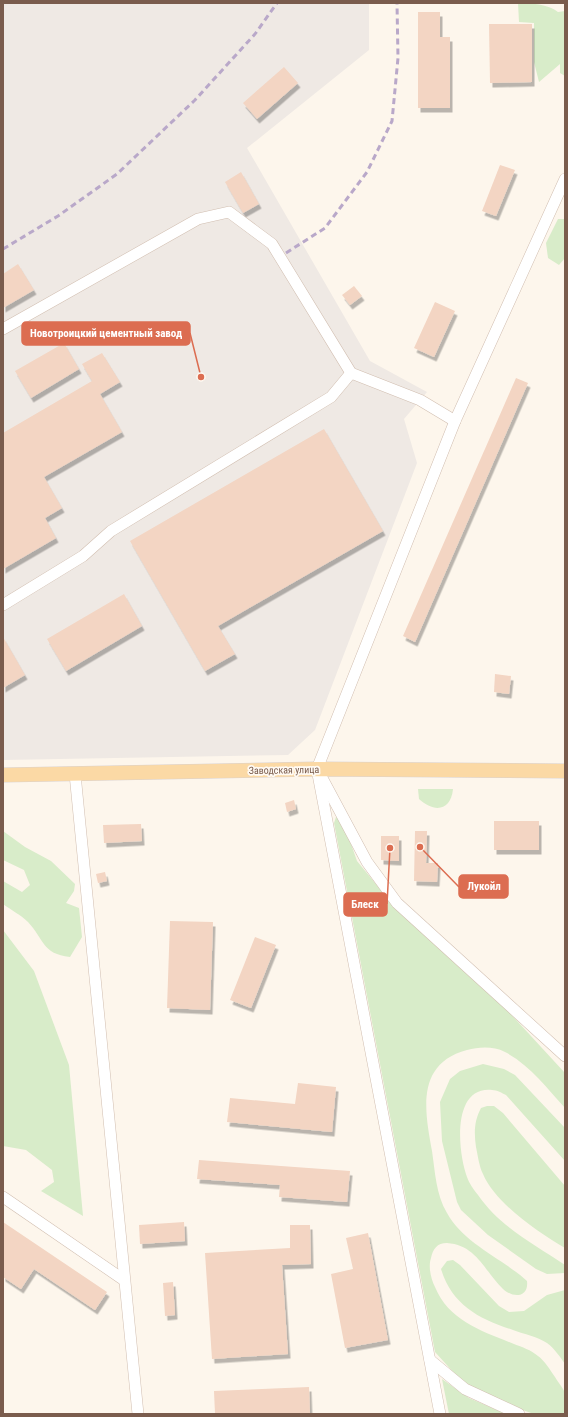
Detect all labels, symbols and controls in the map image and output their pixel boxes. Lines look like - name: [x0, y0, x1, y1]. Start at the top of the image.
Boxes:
- callout: Новотроицкий цементный завод: [22, 322, 190, 345]
- text: Новотроицкий цементный завод: [30, 327, 182, 340]
- street label: Заводская улица: [249, 764, 320, 776]
- callout: Лукойл: [459, 875, 508, 898]
- text: Лукойл: [467, 880, 501, 893]
- callout: Блеск: [344, 893, 387, 916]
- text: Блеск: [351, 898, 379, 911]

